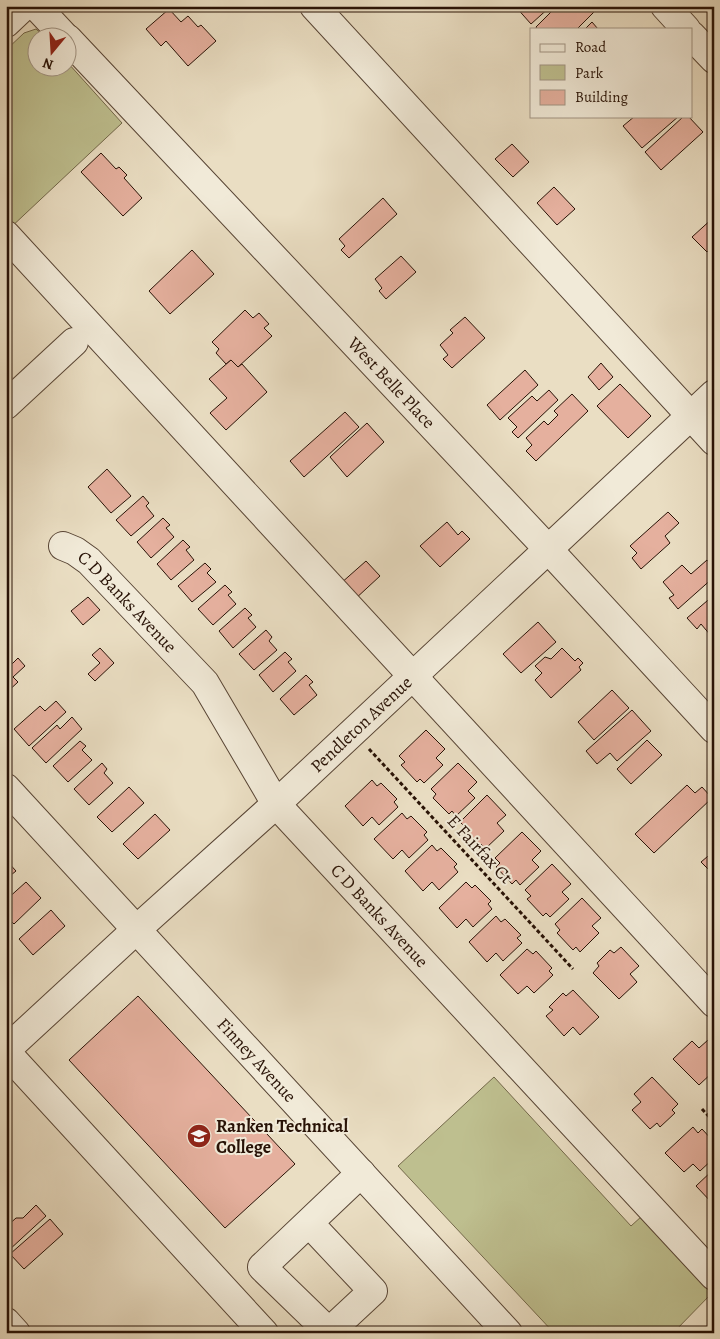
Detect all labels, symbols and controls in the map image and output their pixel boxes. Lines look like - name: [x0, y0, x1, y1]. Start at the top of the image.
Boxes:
- north arrow: [28, 28, 78, 78]
- legend: [530, 28, 692, 118]
- text: Road: [575, 37, 607, 57]
- text: N: [40, 53, 56, 74]
- text: Park: [575, 63, 604, 83]
- text: Building: [575, 87, 628, 107]
- street label: West Belle Place: [342, 331, 441, 434]
- street label: C D Banks Avenue: [73, 545, 182, 658]
- street label: Pendleton Avenue: [305, 671, 417, 778]
- street label: E Fairfax Ct: [442, 809, 518, 889]
- street label: C D Banks Avenue: [325, 858, 434, 973]
- street label: Finney Avenue: [212, 1013, 302, 1108]
- place label: Ranken Technical College: [216, 1114, 348, 1159]
- school or university icon: Ranken Technical College: [186, 1123, 212, 1149]

